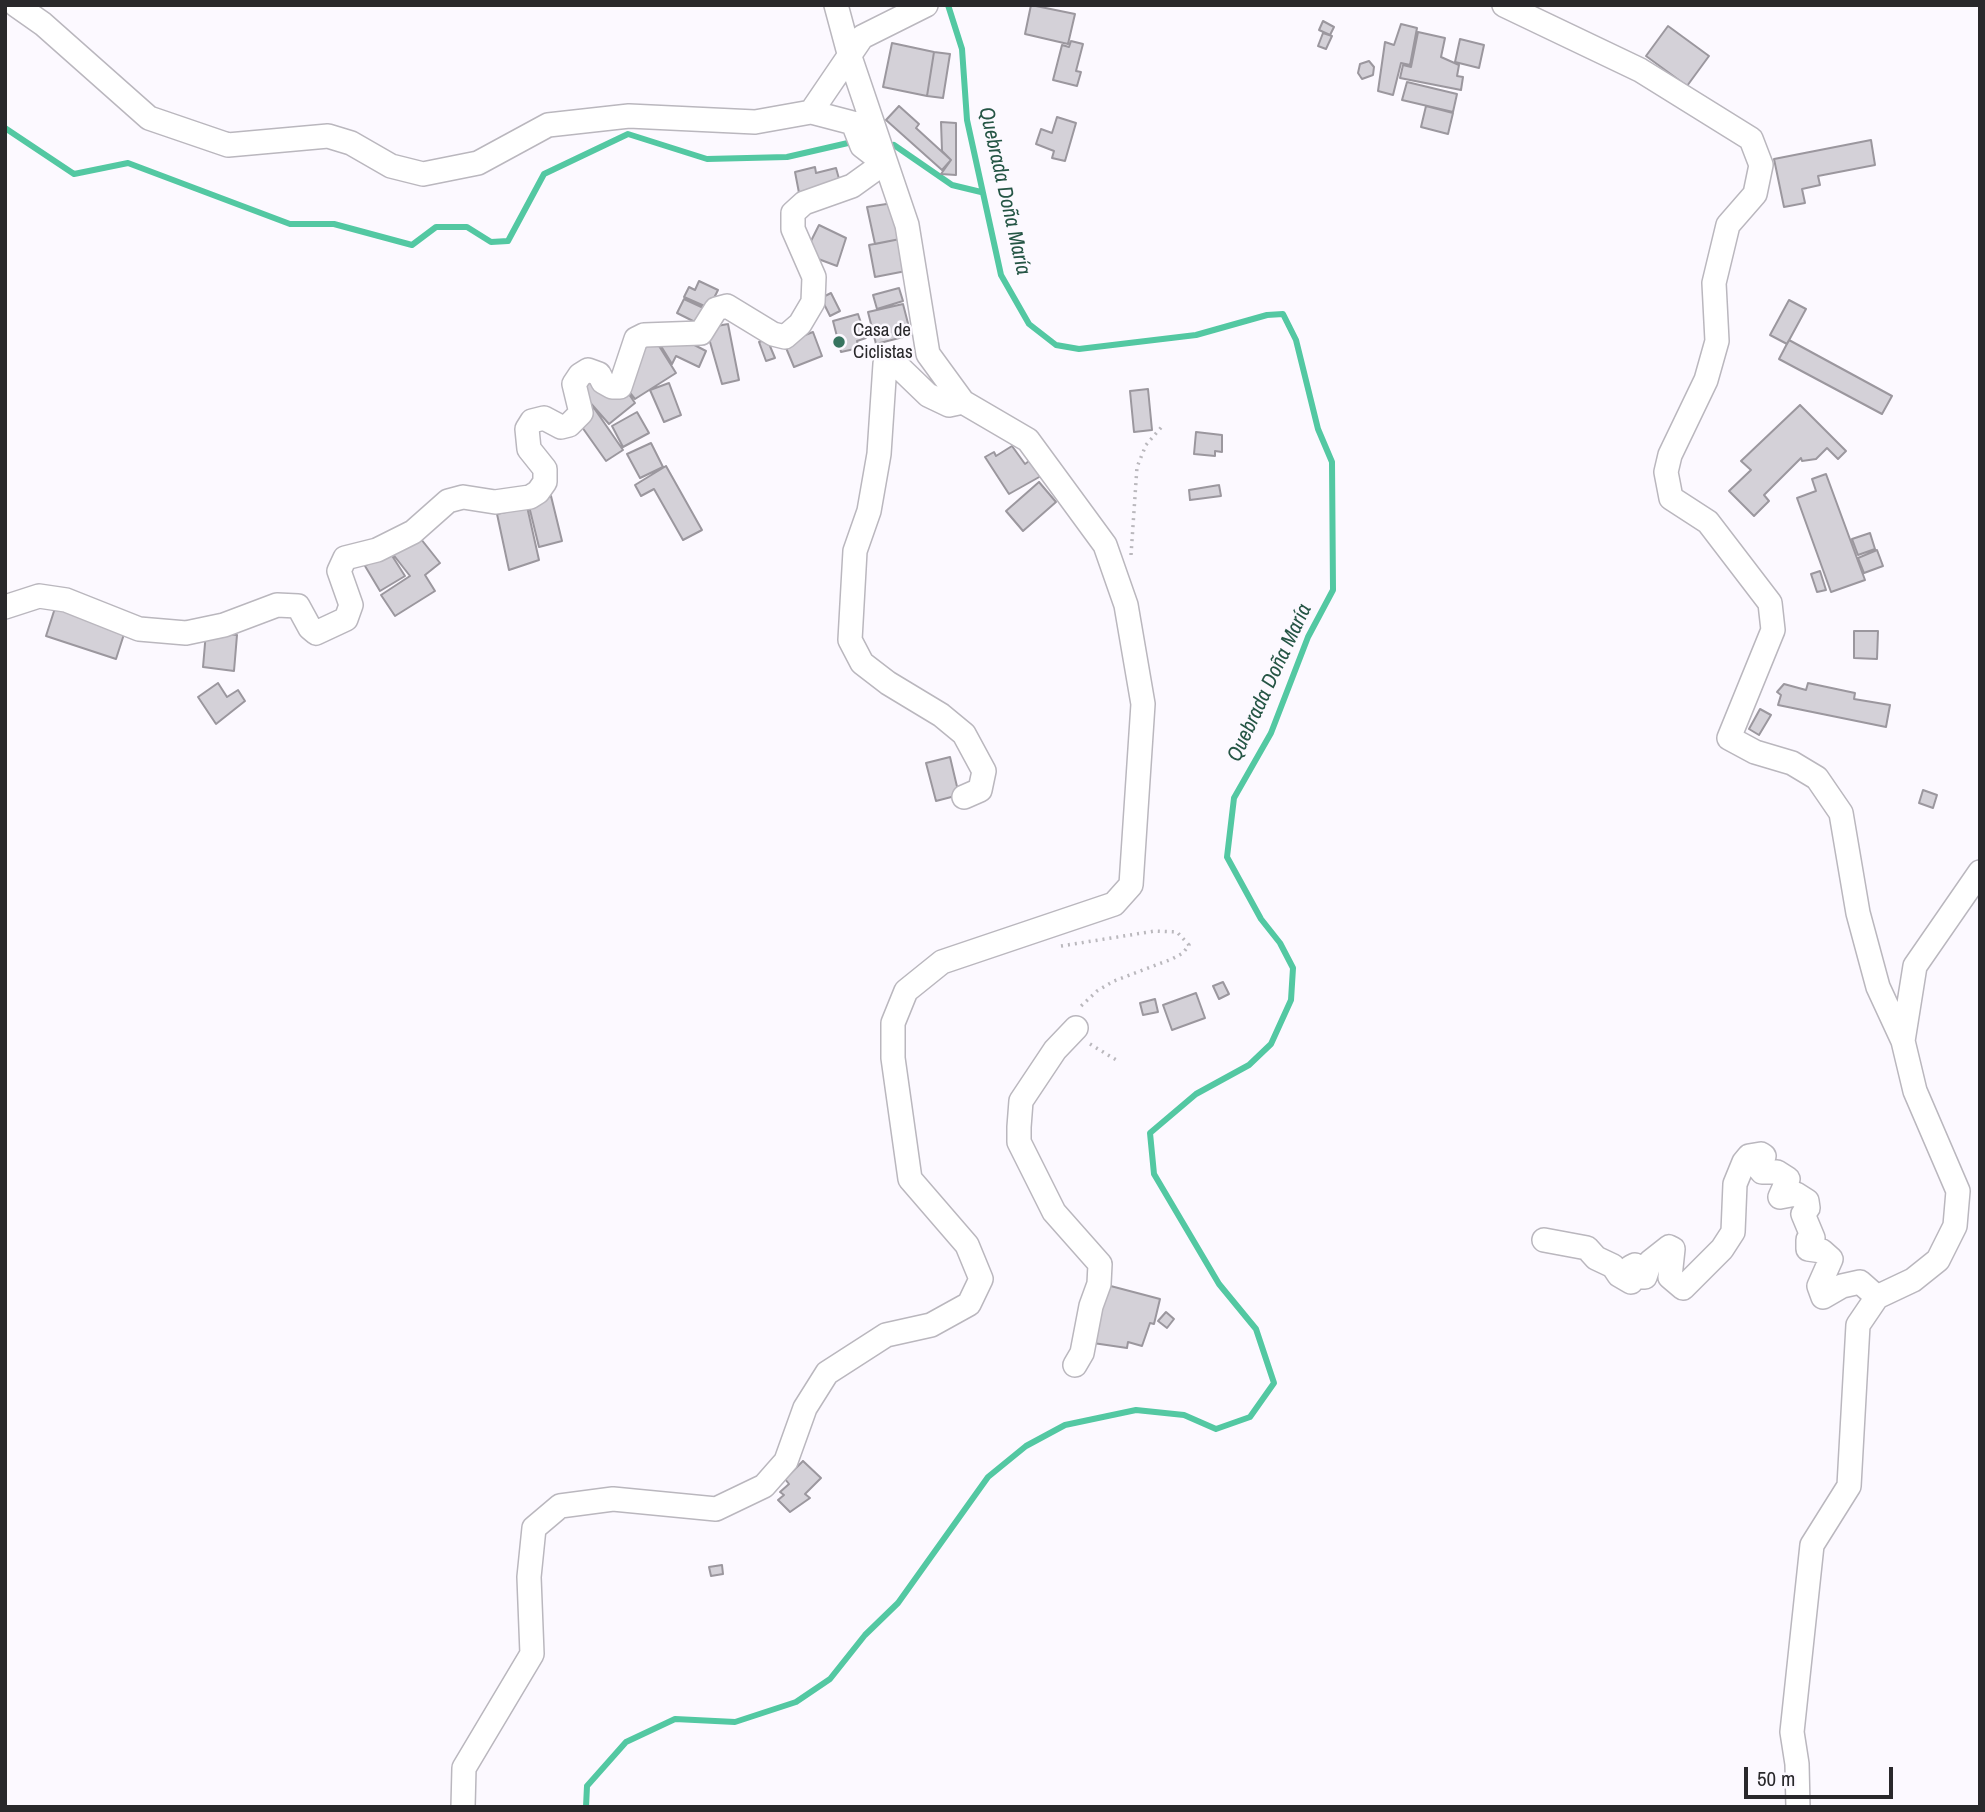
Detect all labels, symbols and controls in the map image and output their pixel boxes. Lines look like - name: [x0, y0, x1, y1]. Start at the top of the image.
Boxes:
- water label: Quebrada Doña María: [972, 105, 1036, 277]
- place label: Casa de Ciclistas: [853, 320, 913, 364]
- marker: Casa de Ciclistas: [831, 334, 847, 350]
- water label: Quebrada Doña María: [1222, 600, 1318, 766]
- scale bar: [1747, 1752, 1896, 1796]
- text: 50 m: [1757, 1764, 1795, 1793]

